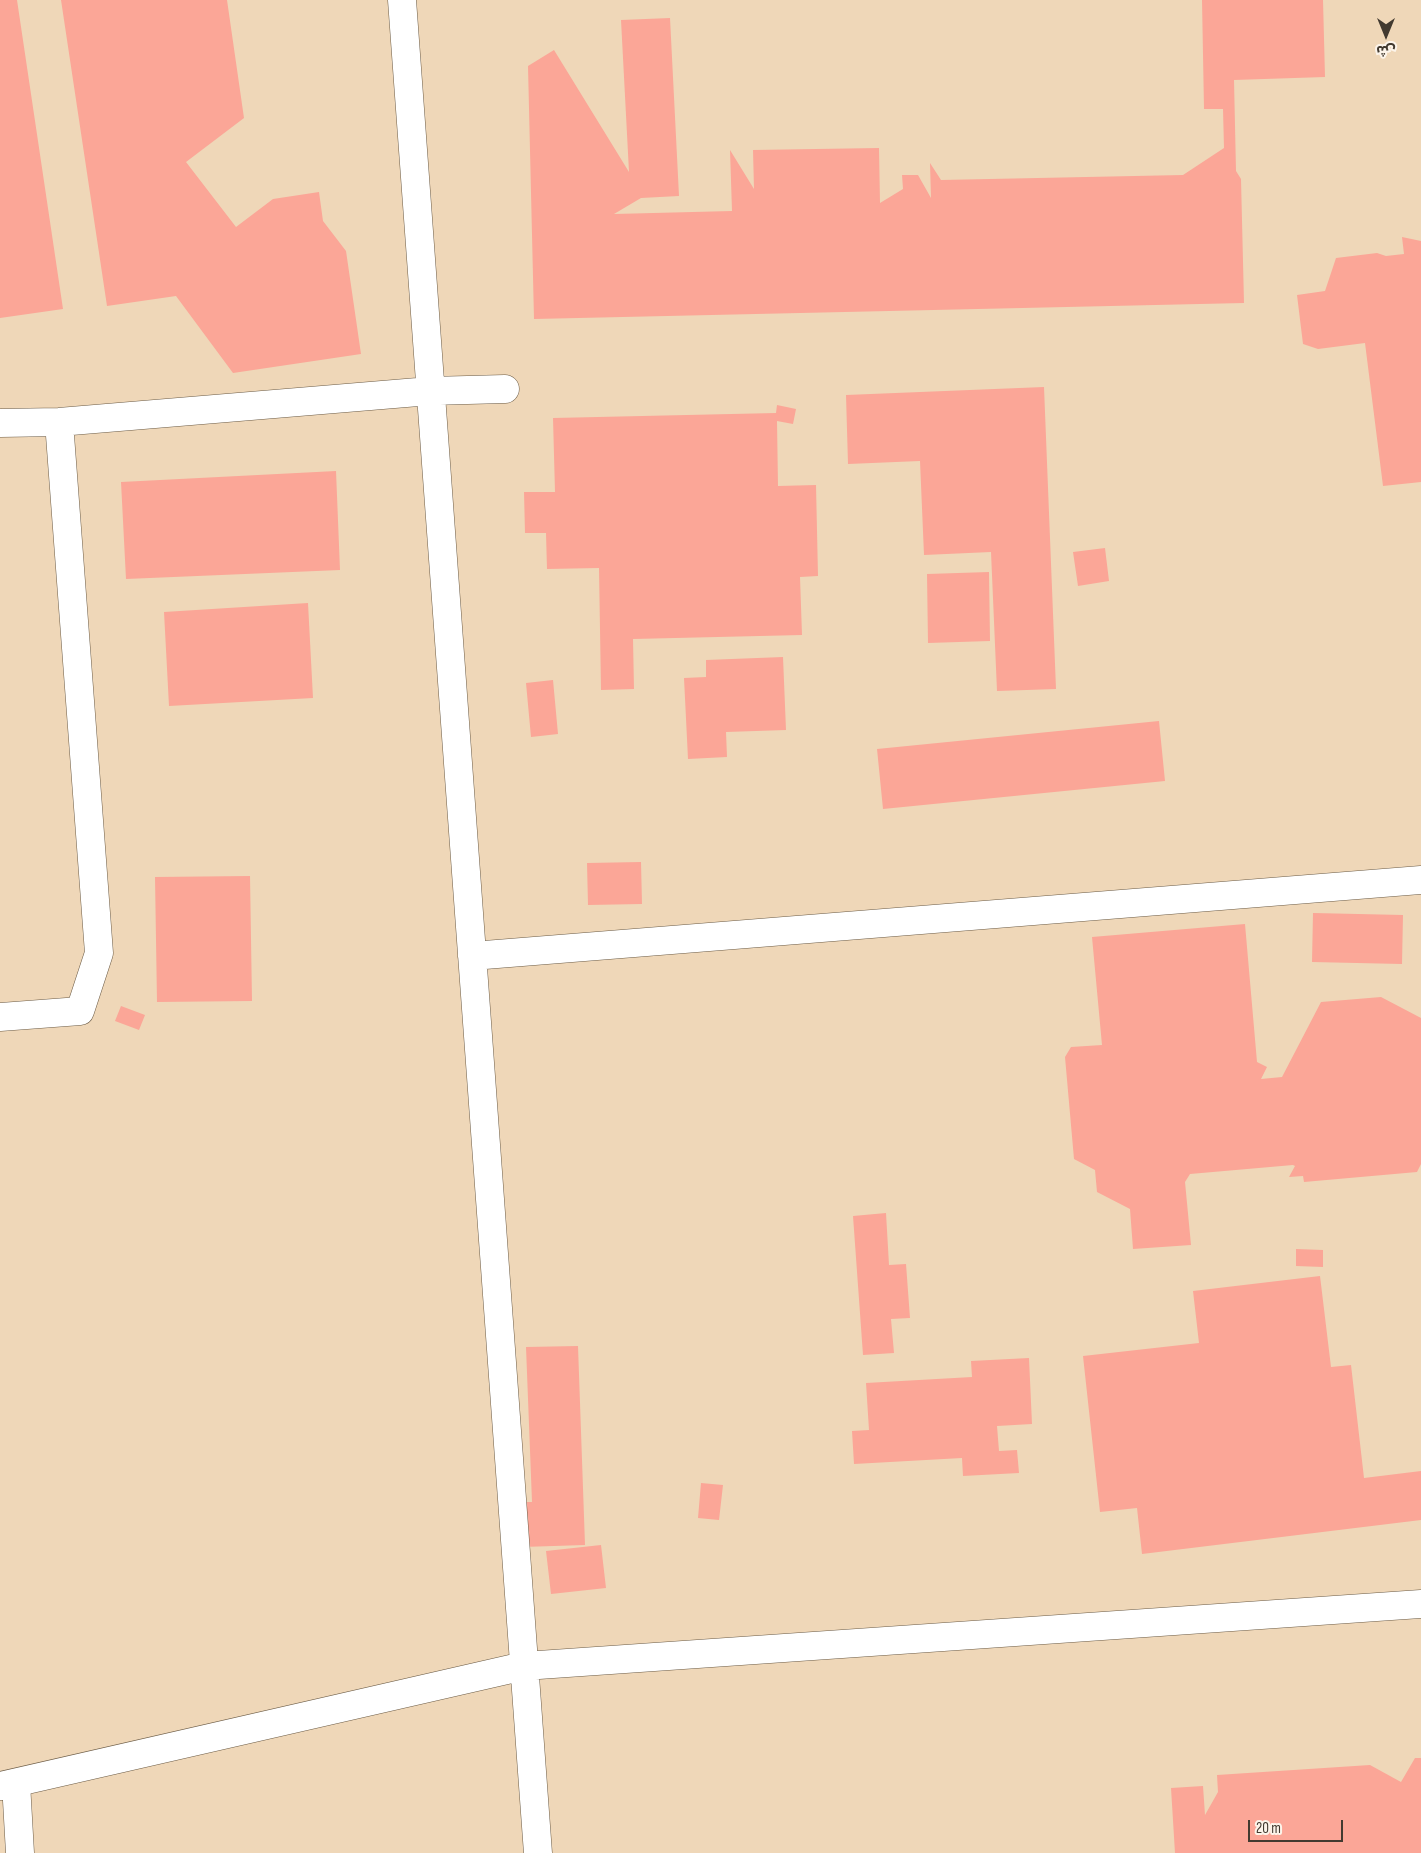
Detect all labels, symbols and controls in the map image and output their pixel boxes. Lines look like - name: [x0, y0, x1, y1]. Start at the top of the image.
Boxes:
- north arrow: [1361, 10, 1411, 60]
- text: ش: [1376, 42, 1396, 59]
- scale bar: [1251, 1810, 1346, 1842]
- text: 20 m: [1256, 1819, 1281, 1838]

